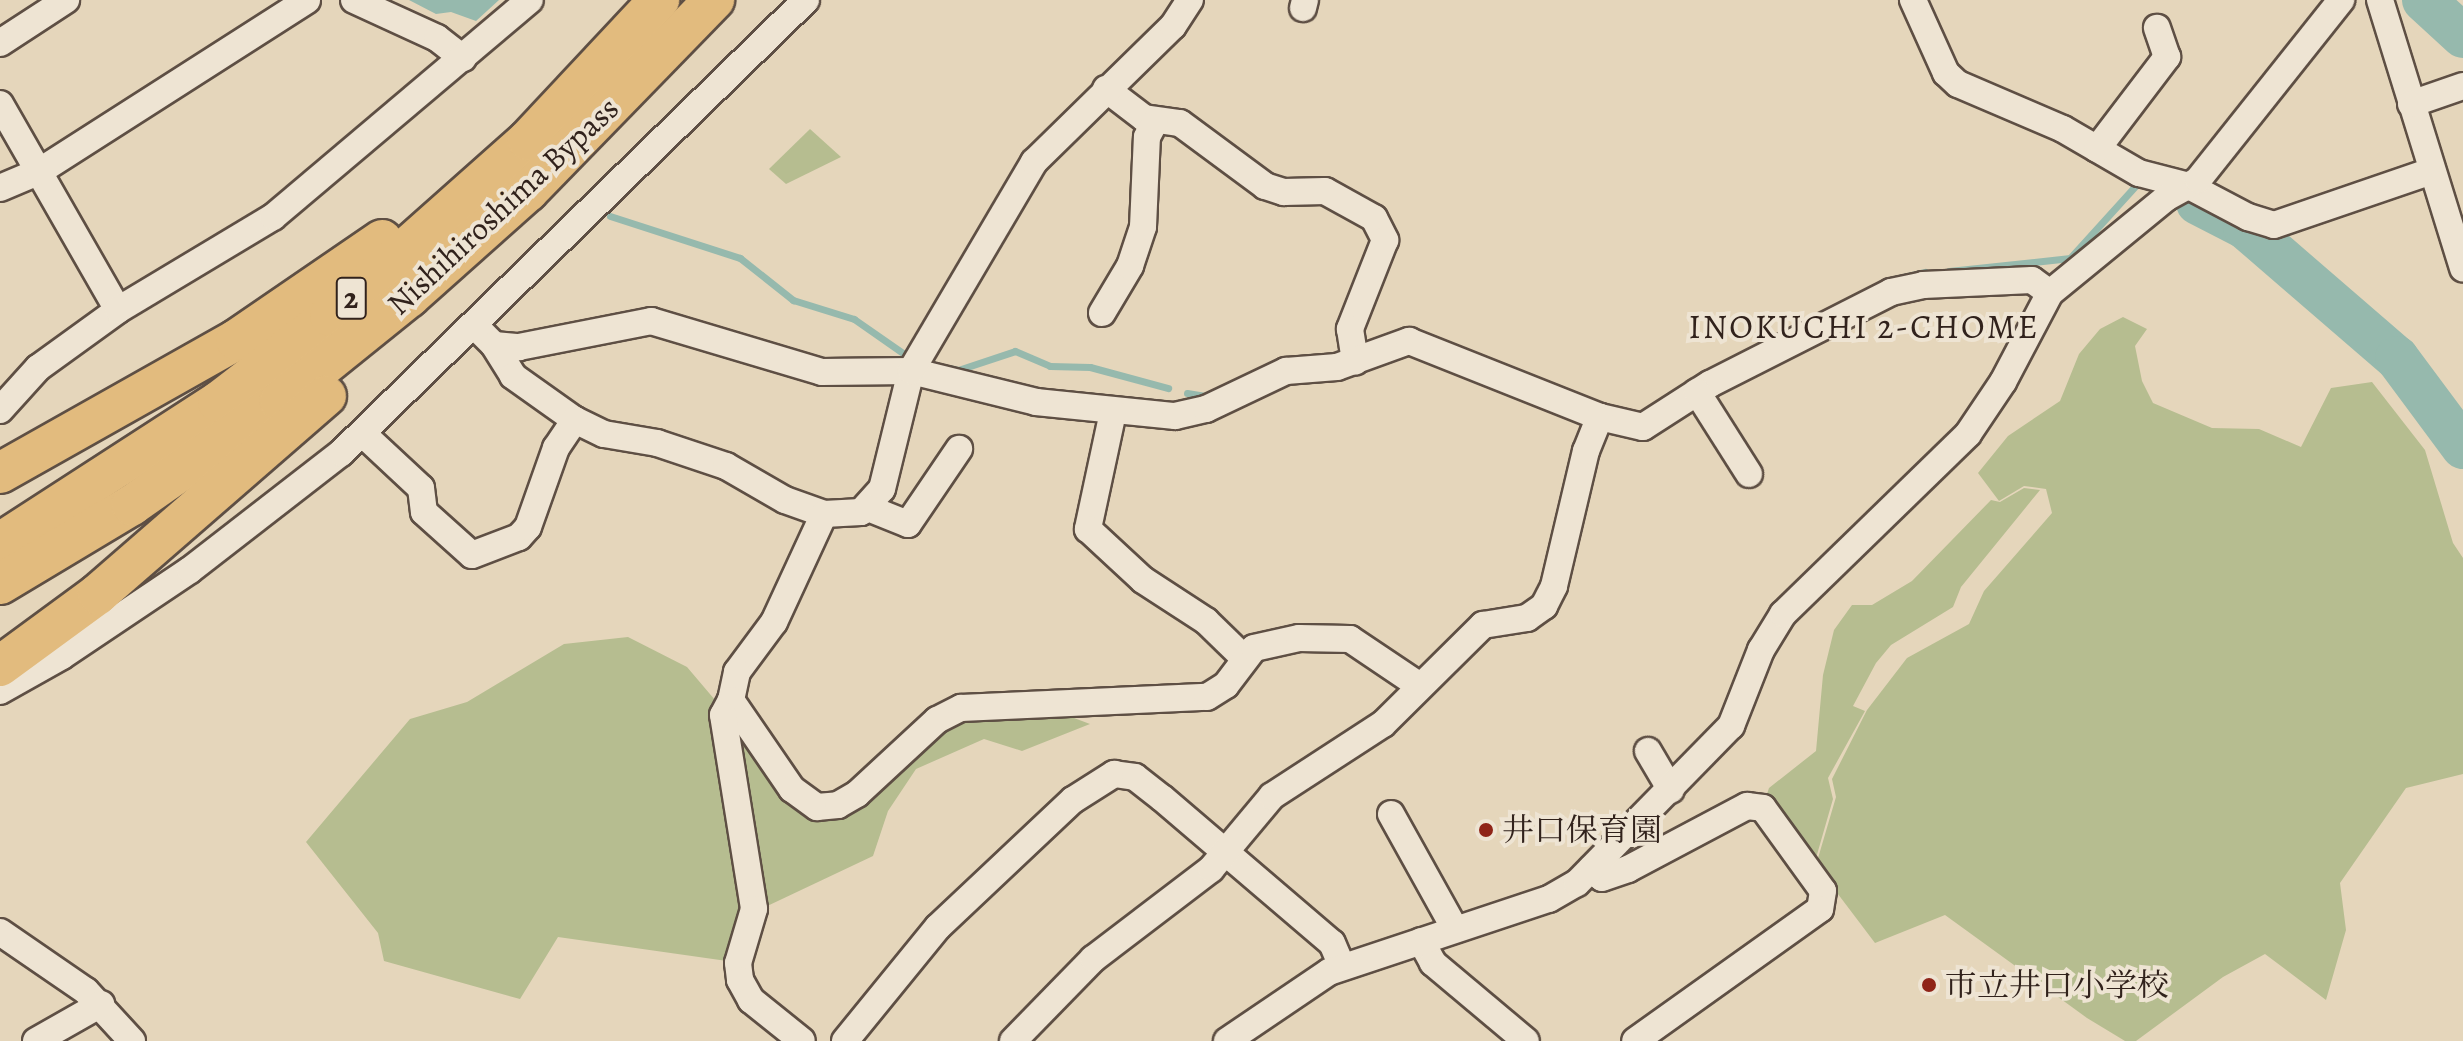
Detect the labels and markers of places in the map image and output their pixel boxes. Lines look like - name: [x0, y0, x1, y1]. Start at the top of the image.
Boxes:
- place label: 井口保育園: [1502, 811, 1662, 849]
- marker: 井口保育園: [1477, 821, 1495, 839]
- place label: 市立井口小学校: [1945, 966, 2169, 1004]
- marker: 市立井口小学校: [1920, 976, 1938, 994]

